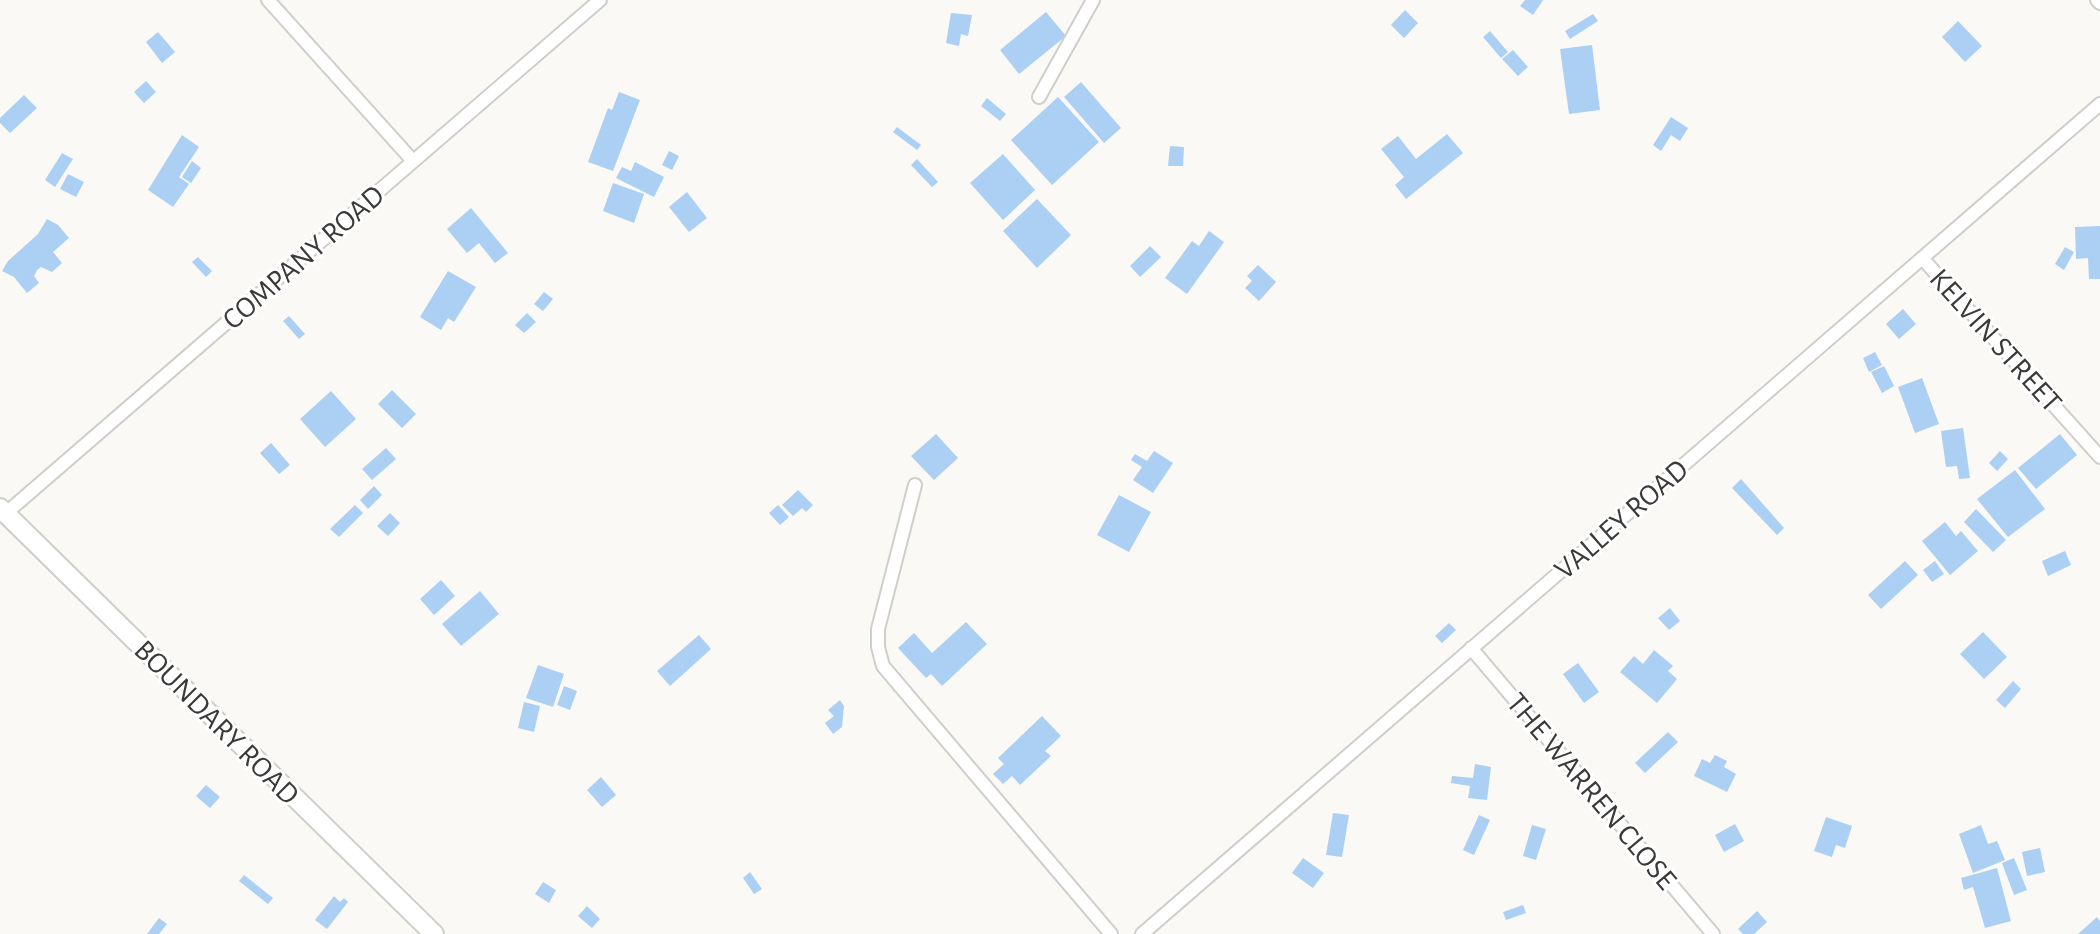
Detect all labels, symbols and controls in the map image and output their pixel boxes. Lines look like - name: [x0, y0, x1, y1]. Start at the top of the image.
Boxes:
- street label: COMPANY ROAD: [217, 180, 390, 336]
- street label: KELVIN STREET: [1924, 263, 2067, 418]
- street label: VALLEY ROAD: [1549, 454, 1694, 585]
- street label: BOUNDARY ROAD: [128, 635, 304, 811]
- street label: THE WARREN CLOSE: [1501, 688, 1682, 896]

